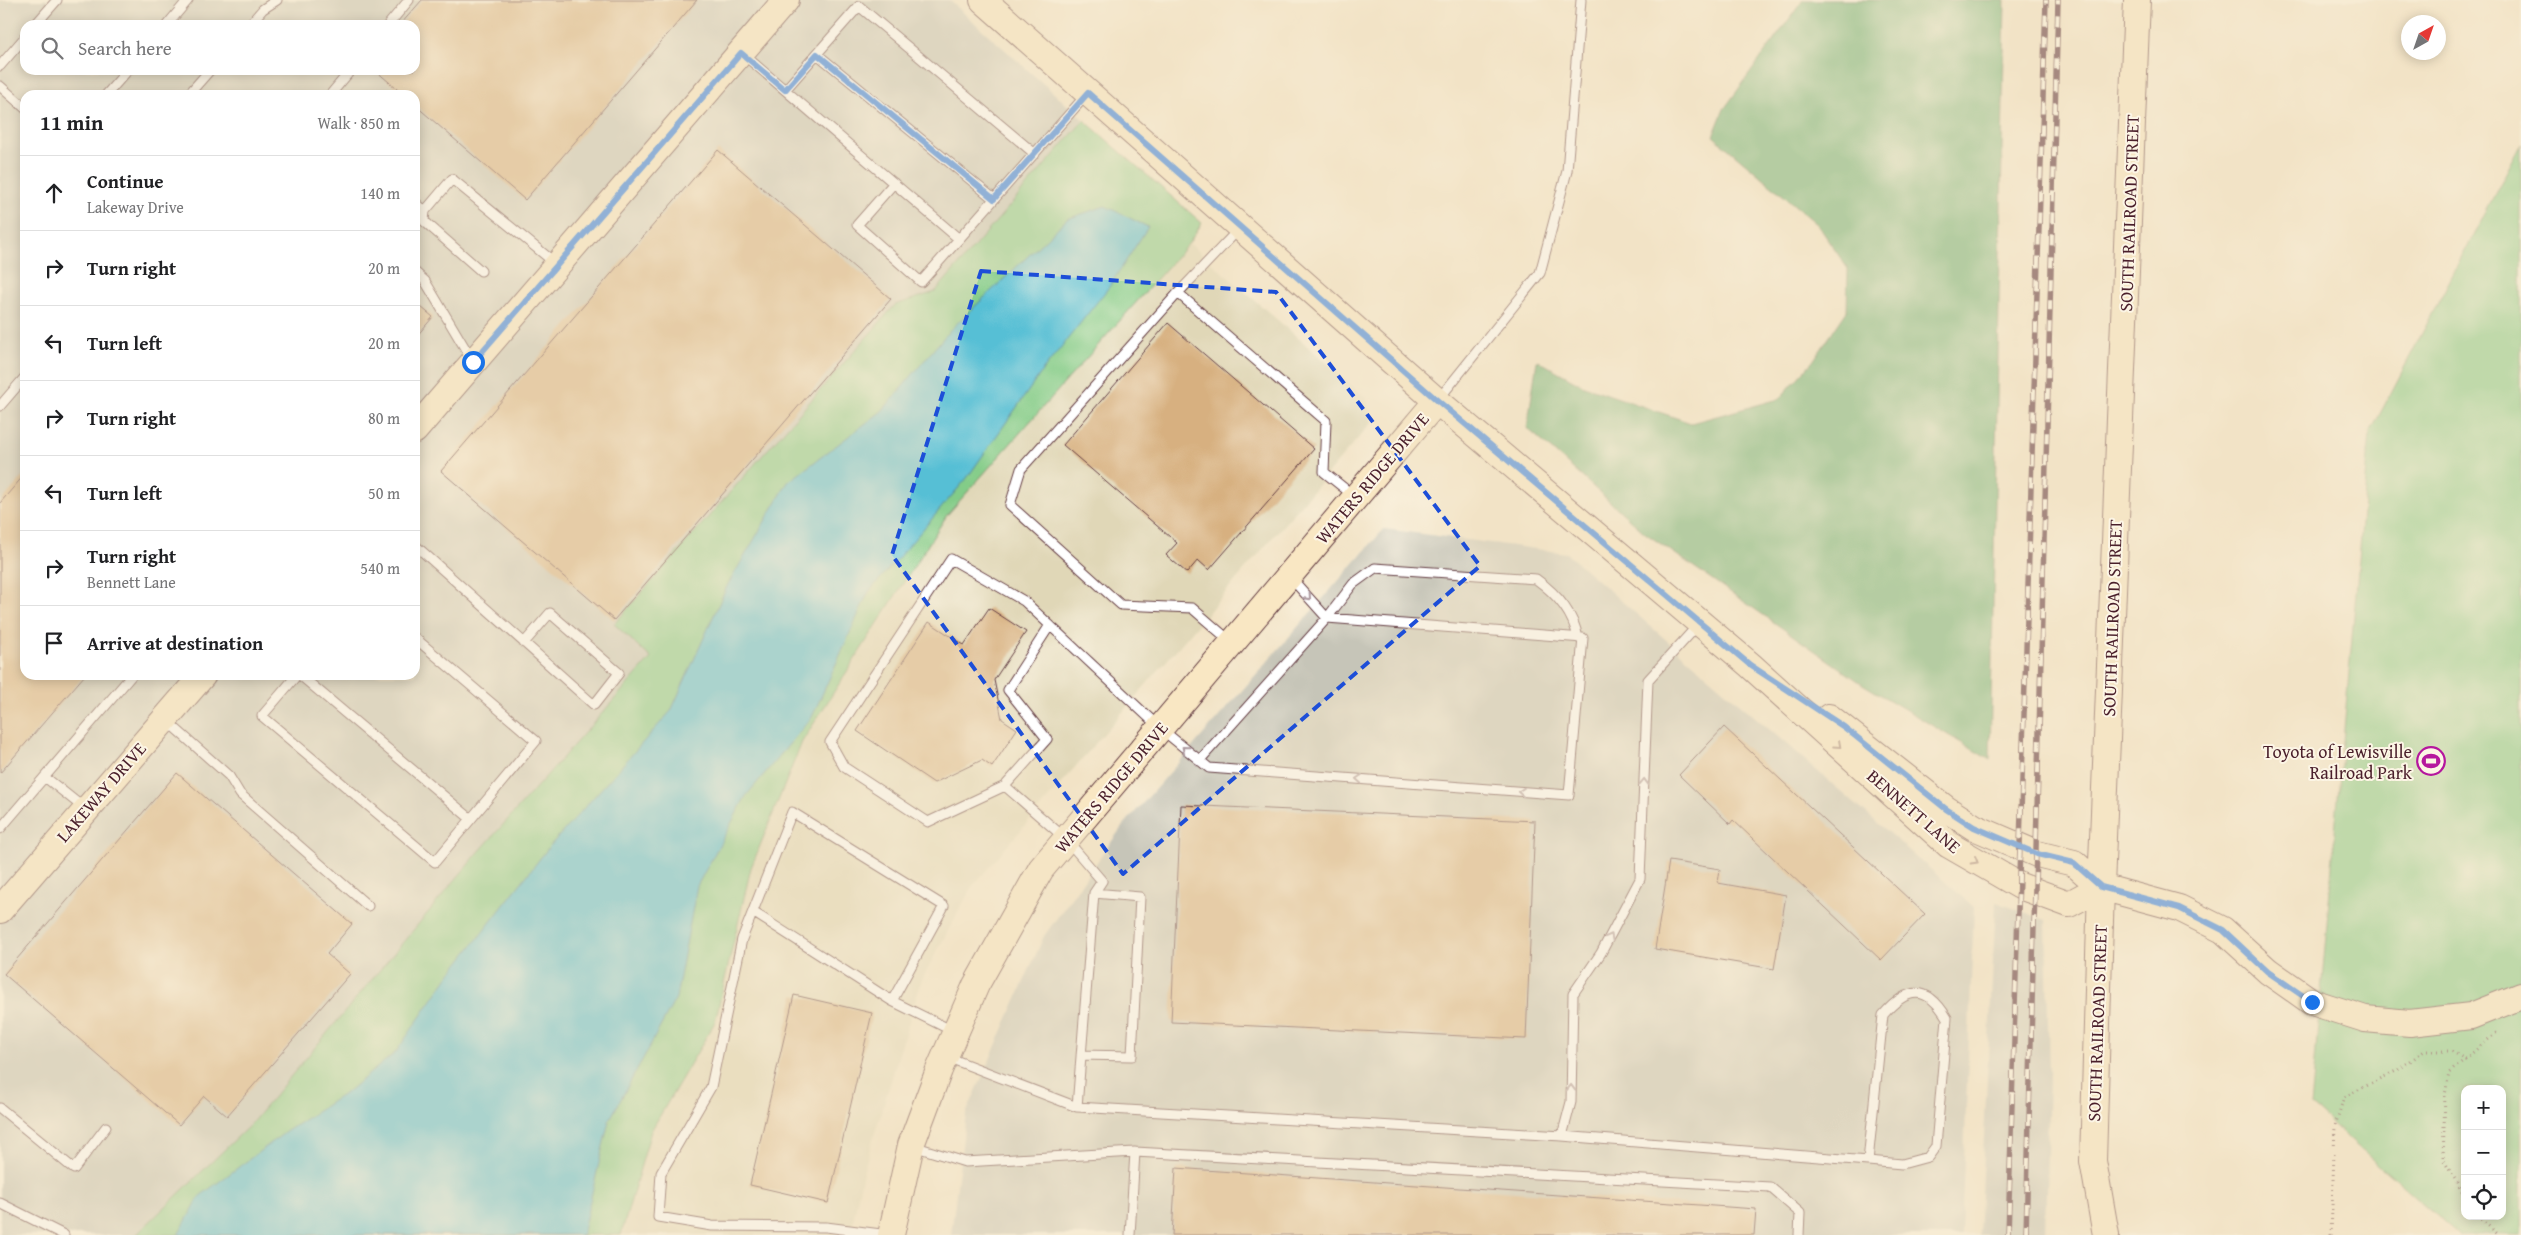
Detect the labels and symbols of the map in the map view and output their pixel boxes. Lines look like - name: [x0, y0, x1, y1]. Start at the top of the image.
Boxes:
- north arrow: [2401, 15, 2446, 60]
- street label: SOUTH RAILROAD STREET: [2112, 114, 2146, 312]
- route start: [462, 351, 485, 374]
- street label: WATERS RIDGE DRIVE: [1309, 406, 1435, 550]
- street label: SOUTH RAILROAD STREET: [2095, 519, 2129, 717]
- one-way arrow: [1302, 592, 1311, 601]
- street label: WATERS RIDGE DRIVE: [1048, 715, 1174, 859]
- street label: LAKEWAY DRIVE: [50, 736, 152, 848]
- place label: Toyota of Lewisville Railroad Park: [2263, 738, 2413, 786]
- one-way arrow: [1833, 739, 1842, 748]
- one-way arrow: [1182, 746, 1191, 755]
- sports icon: Toyota of Lewisville Railroad Park: [2416, 746, 2446, 776]
- street label: BENNETT LANE: [1861, 763, 1967, 859]
- one-way arrow: [1354, 774, 1362, 785]
- one-way arrow: [1639, 778, 1649, 786]
- one-way arrow: [1516, 786, 1524, 797]
- one-way arrow: [1970, 854, 1979, 864]
- street label: SOUTH RAILROAD STREET: [2080, 924, 2114, 1122]
- one-way arrow: [1604, 933, 1614, 942]
- route end: [2301, 991, 2324, 1014]
- one-way arrow: [1566, 1084, 1576, 1092]

